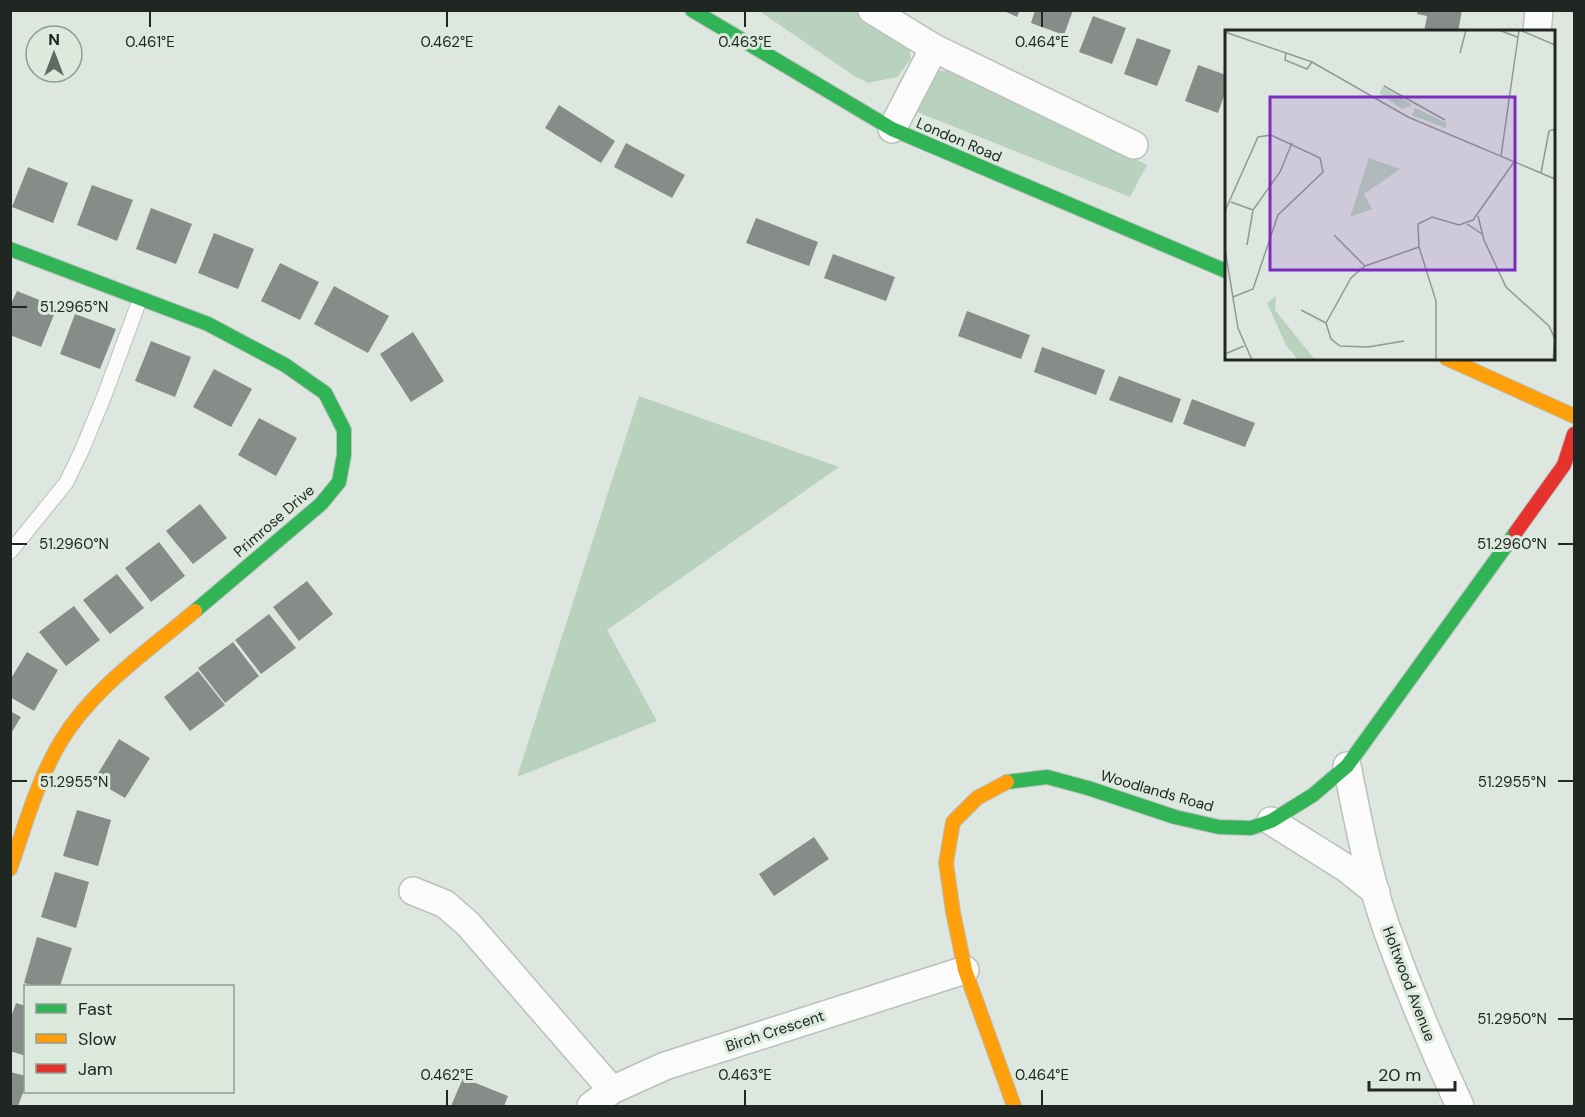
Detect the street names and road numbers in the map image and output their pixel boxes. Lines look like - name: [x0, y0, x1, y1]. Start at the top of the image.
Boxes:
- street label: London Road: [913, 113, 1005, 167]
- street label: Primrose Drive: [229, 480, 319, 562]
- street label: Woodlands Road: [1098, 765, 1216, 817]
- street label: Holtwood Avenue: [1378, 924, 1440, 1044]
- street label: Birch Crescent: [723, 1006, 827, 1056]

